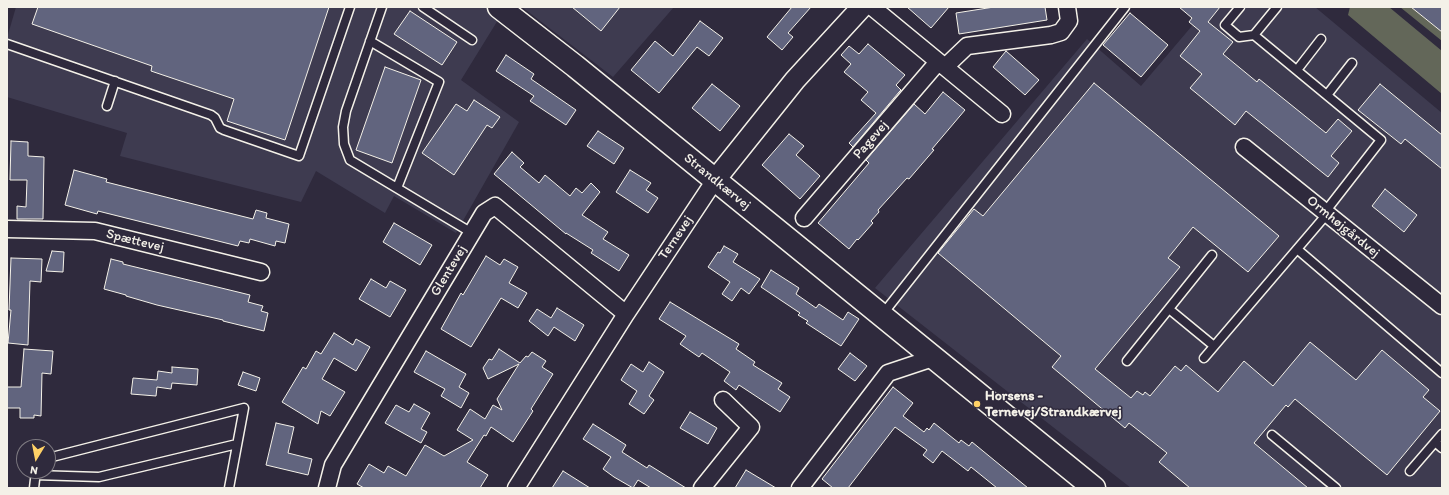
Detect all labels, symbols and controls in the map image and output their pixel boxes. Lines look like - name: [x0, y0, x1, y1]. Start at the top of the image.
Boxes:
- street label: Pagevej: [850, 117, 892, 163]
- street label: Strandkærvej: [680, 150, 754, 214]
- street label: Ormhøjgårdvej: [1303, 192, 1383, 262]
- street label: Ternevej: [655, 213, 697, 263]
- street label: Spættevej: [104, 226, 166, 256]
- street label: Glentevej: [427, 243, 471, 299]
- place label: Horsens - Ternevej/Strandkærvej: [985, 388, 1122, 420]
- marker: Horsens - Ternevej/Strandkærvej: [972, 399, 982, 409]
- north arrow: [16, 439, 56, 479]
- text: N: [29, 463, 39, 477]

